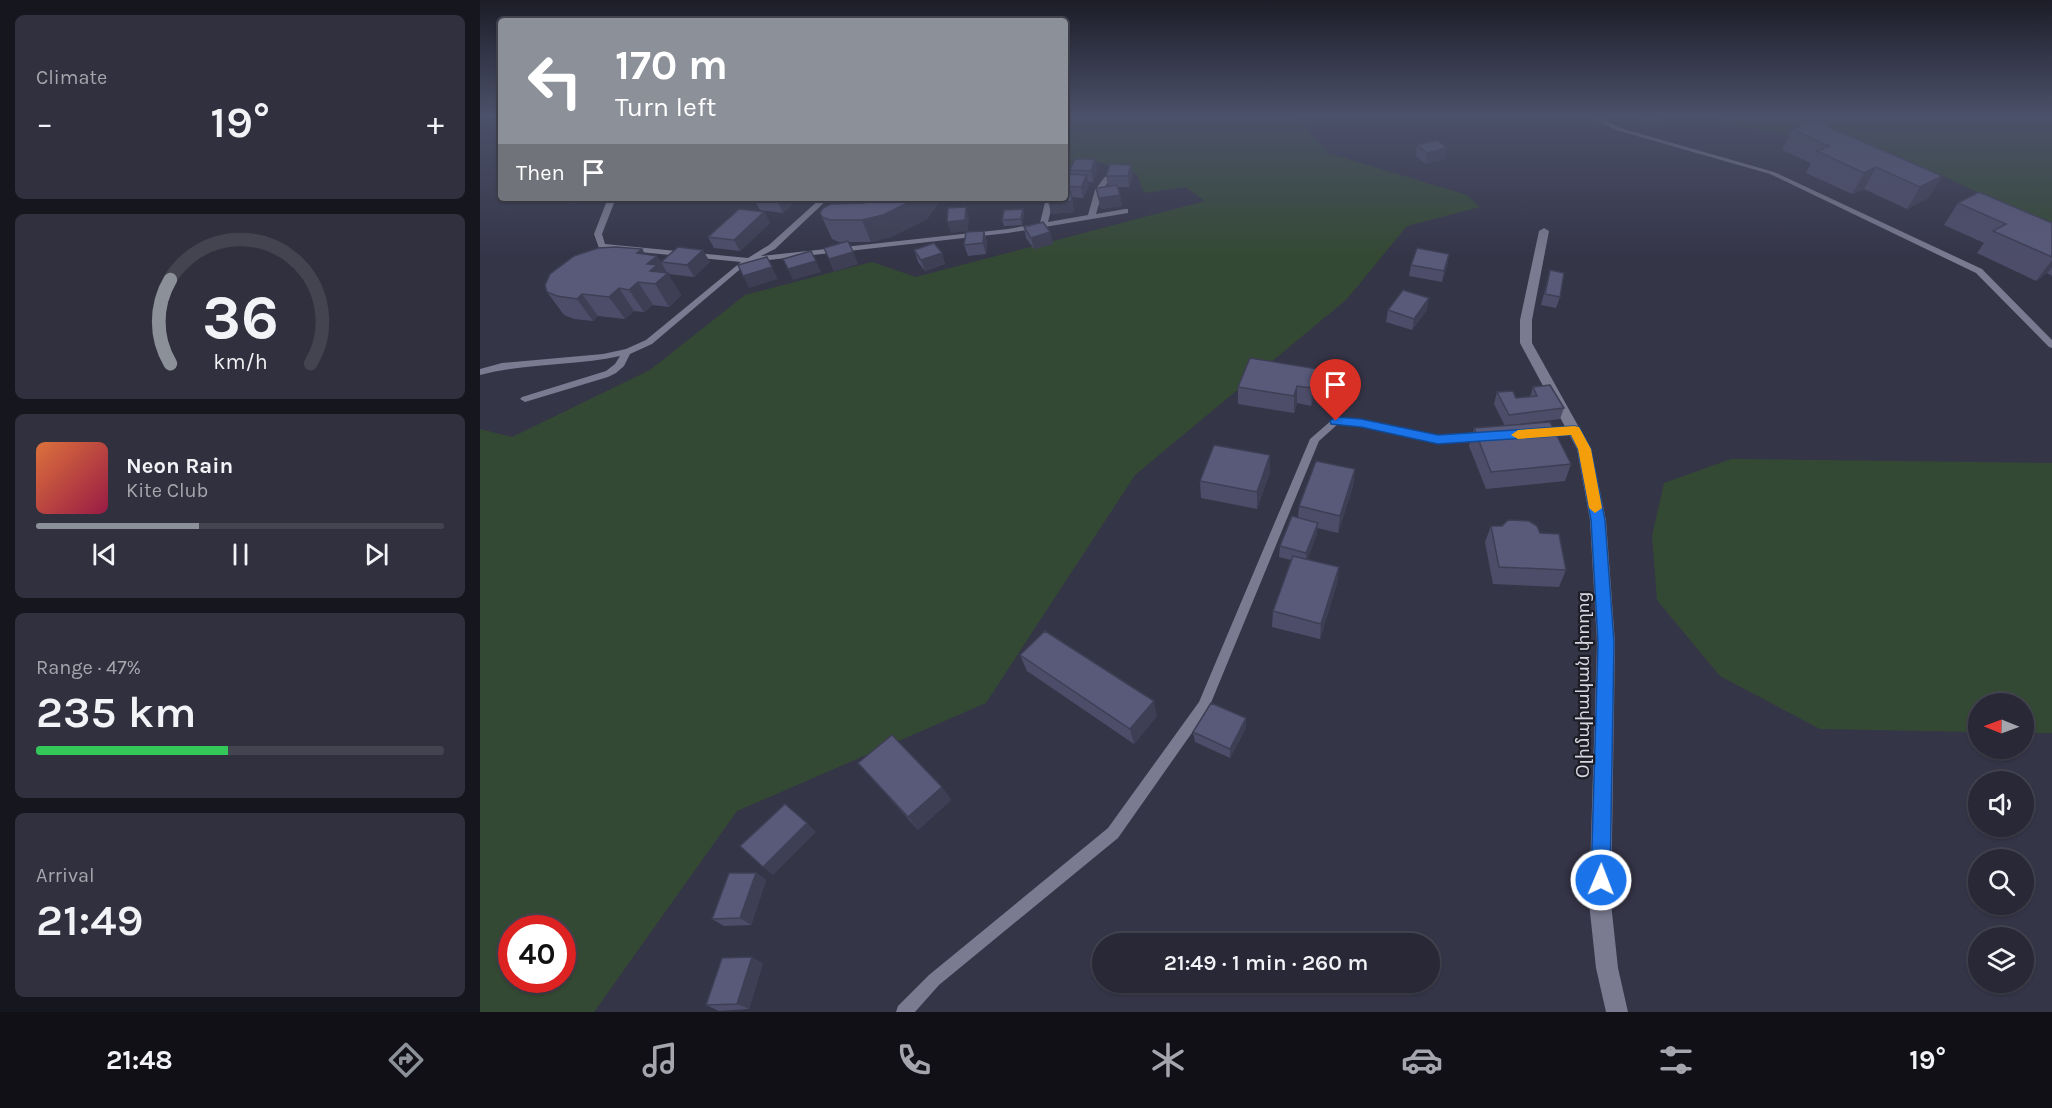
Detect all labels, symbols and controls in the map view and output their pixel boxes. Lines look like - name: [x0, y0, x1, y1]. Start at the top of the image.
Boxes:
- text: 170 m: [615, 40, 728, 90]
- icon: left: [516, 42, 594, 120]
- text: Climate: [36, 66, 107, 89]
- text: Turn left: [615, 91, 716, 123]
- text: 19°: [210, 96, 270, 148]
- text: −: [36, 104, 53, 142]
- text: +: [427, 104, 444, 142]
- icon: arrive: [577, 156, 610, 189]
- text: Then: [516, 160, 565, 186]
- text: 36: [202, 281, 278, 354]
- text: km/h: [213, 349, 267, 374]
- pin: [1310, 359, 1361, 421]
- icon: arrive: [1319, 368, 1352, 401]
- text: Neon Rain: [126, 453, 233, 479]
- text: Kite Club: [126, 479, 208, 502]
- icon: previous: [88, 538, 121, 571]
- icon: pause: [224, 538, 257, 571]
- icon: next: [360, 538, 393, 571]
- street label: Օլիմպիական փողոց: [1572, 592, 1594, 778]
- text: Range · 47%: [36, 656, 141, 679]
- text: 235 km: [36, 686, 197, 738]
- north arrow: [1968, 693, 2034, 759]
- map controls: [1968, 693, 2034, 993]
- button: sound: [1968, 771, 2034, 837]
- position arrow: [1569, 848, 1633, 912]
- button: search: [1968, 849, 2034, 915]
- text: Arrival: [36, 864, 95, 887]
- text: 21:49: [36, 894, 144, 946]
- speed limit sign: 40: [498, 915, 576, 993]
- button: layers: [1968, 927, 2034, 993]
- text: 21:49 · 1 min · 260 m: [1164, 950, 1368, 976]
- icon: directions: [385, 1039, 427, 1081]
- icon: music: [639, 1039, 681, 1081]
- icon: phone: [893, 1039, 935, 1081]
- icon: climate: [1147, 1039, 1189, 1081]
- icon: car: [1401, 1039, 1443, 1081]
- icon: filters: [1655, 1039, 1697, 1081]
- text: 21:48: [106, 1044, 173, 1076]
- text: 19°: [1909, 1044, 1946, 1076]

